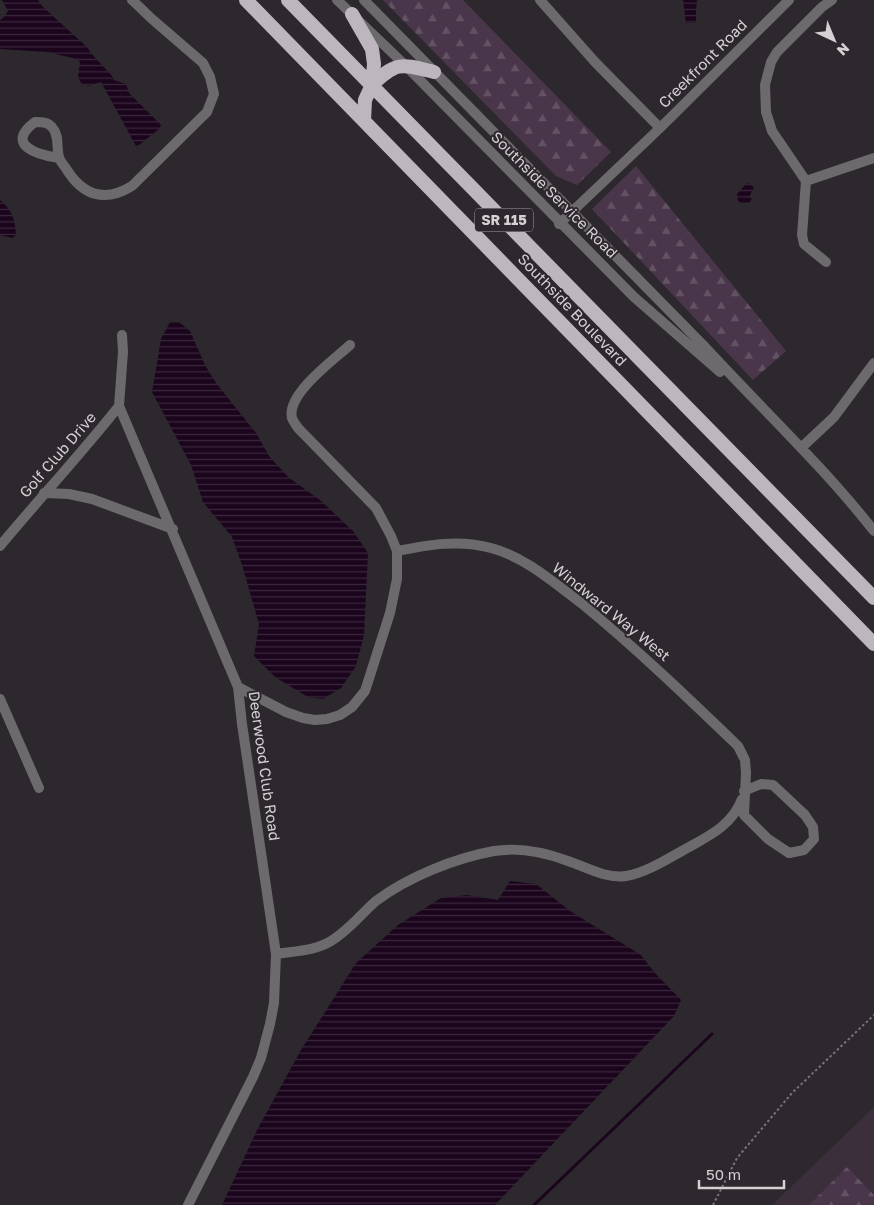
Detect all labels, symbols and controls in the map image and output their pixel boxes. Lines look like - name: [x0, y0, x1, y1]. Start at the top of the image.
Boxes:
- street label: Creekfront Road: [654, 15, 750, 111]
- north arrow: [809, 15, 859, 65]
- text: N: [834, 40, 853, 60]
- street label: Southside Service Road: [488, 127, 622, 261]
- road number: SR 115: [475, 208, 533, 232]
- street label: Southside Boulevard: [514, 249, 631, 369]
- street label: Golf Club Drive: [15, 408, 100, 501]
- street label: Windward Way West: [549, 558, 674, 664]
- street label: Deerwood Club Road: [246, 690, 284, 842]
- scale bar: [699, 1158, 784, 1190]
- text: 50 m: [706, 1165, 741, 1183]

